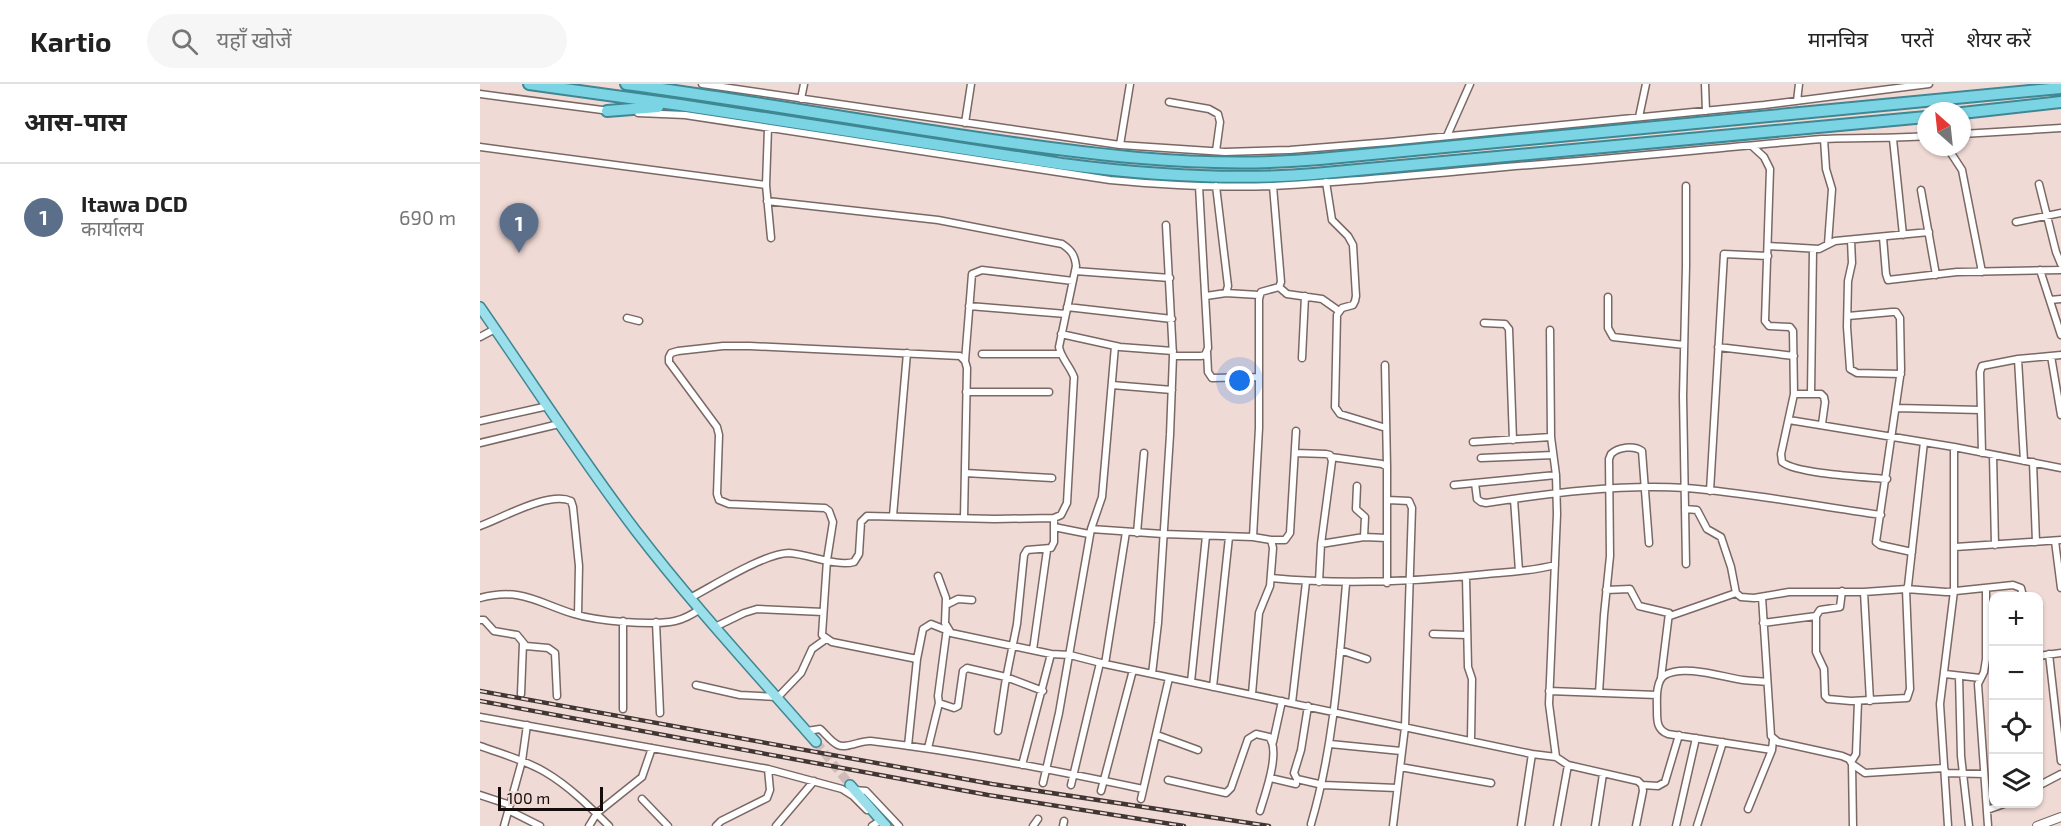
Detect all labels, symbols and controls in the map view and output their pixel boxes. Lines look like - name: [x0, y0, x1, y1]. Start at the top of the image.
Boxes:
- search box: [147, 14, 567, 68]
- text: Kartio: [30, 24, 111, 58]
- icon: search: [168, 25, 201, 58]
- text: यहाँ खोजें: [216, 26, 291, 52]
- text: मानचित्र: [1808, 26, 1868, 51]
- text: परतें: [1901, 26, 1934, 51]
- text: शेयर करें: [1967, 26, 2031, 51]
- north arrow: [1917, 102, 1971, 156]
- text: आस-पास: [24, 105, 127, 136]
- text: Itawa DCD: [81, 190, 188, 216]
- pin: 1: [500, 204, 538, 253]
- text: 1: [39, 205, 48, 229]
- text: 690 m: [399, 205, 456, 229]
- text: कार्यालय: [81, 216, 143, 240]
- your location: [1225, 366, 1254, 395]
- map controls: [1989, 592, 2043, 808]
- button: +: [1989, 592, 2043, 646]
- button: −: [1989, 646, 2043, 700]
- button: locate: [1989, 700, 2043, 754]
- button: layers: [1989, 754, 2043, 808]
- scale bar: [498, 784, 603, 812]
- text: 100 m: [507, 788, 550, 807]

